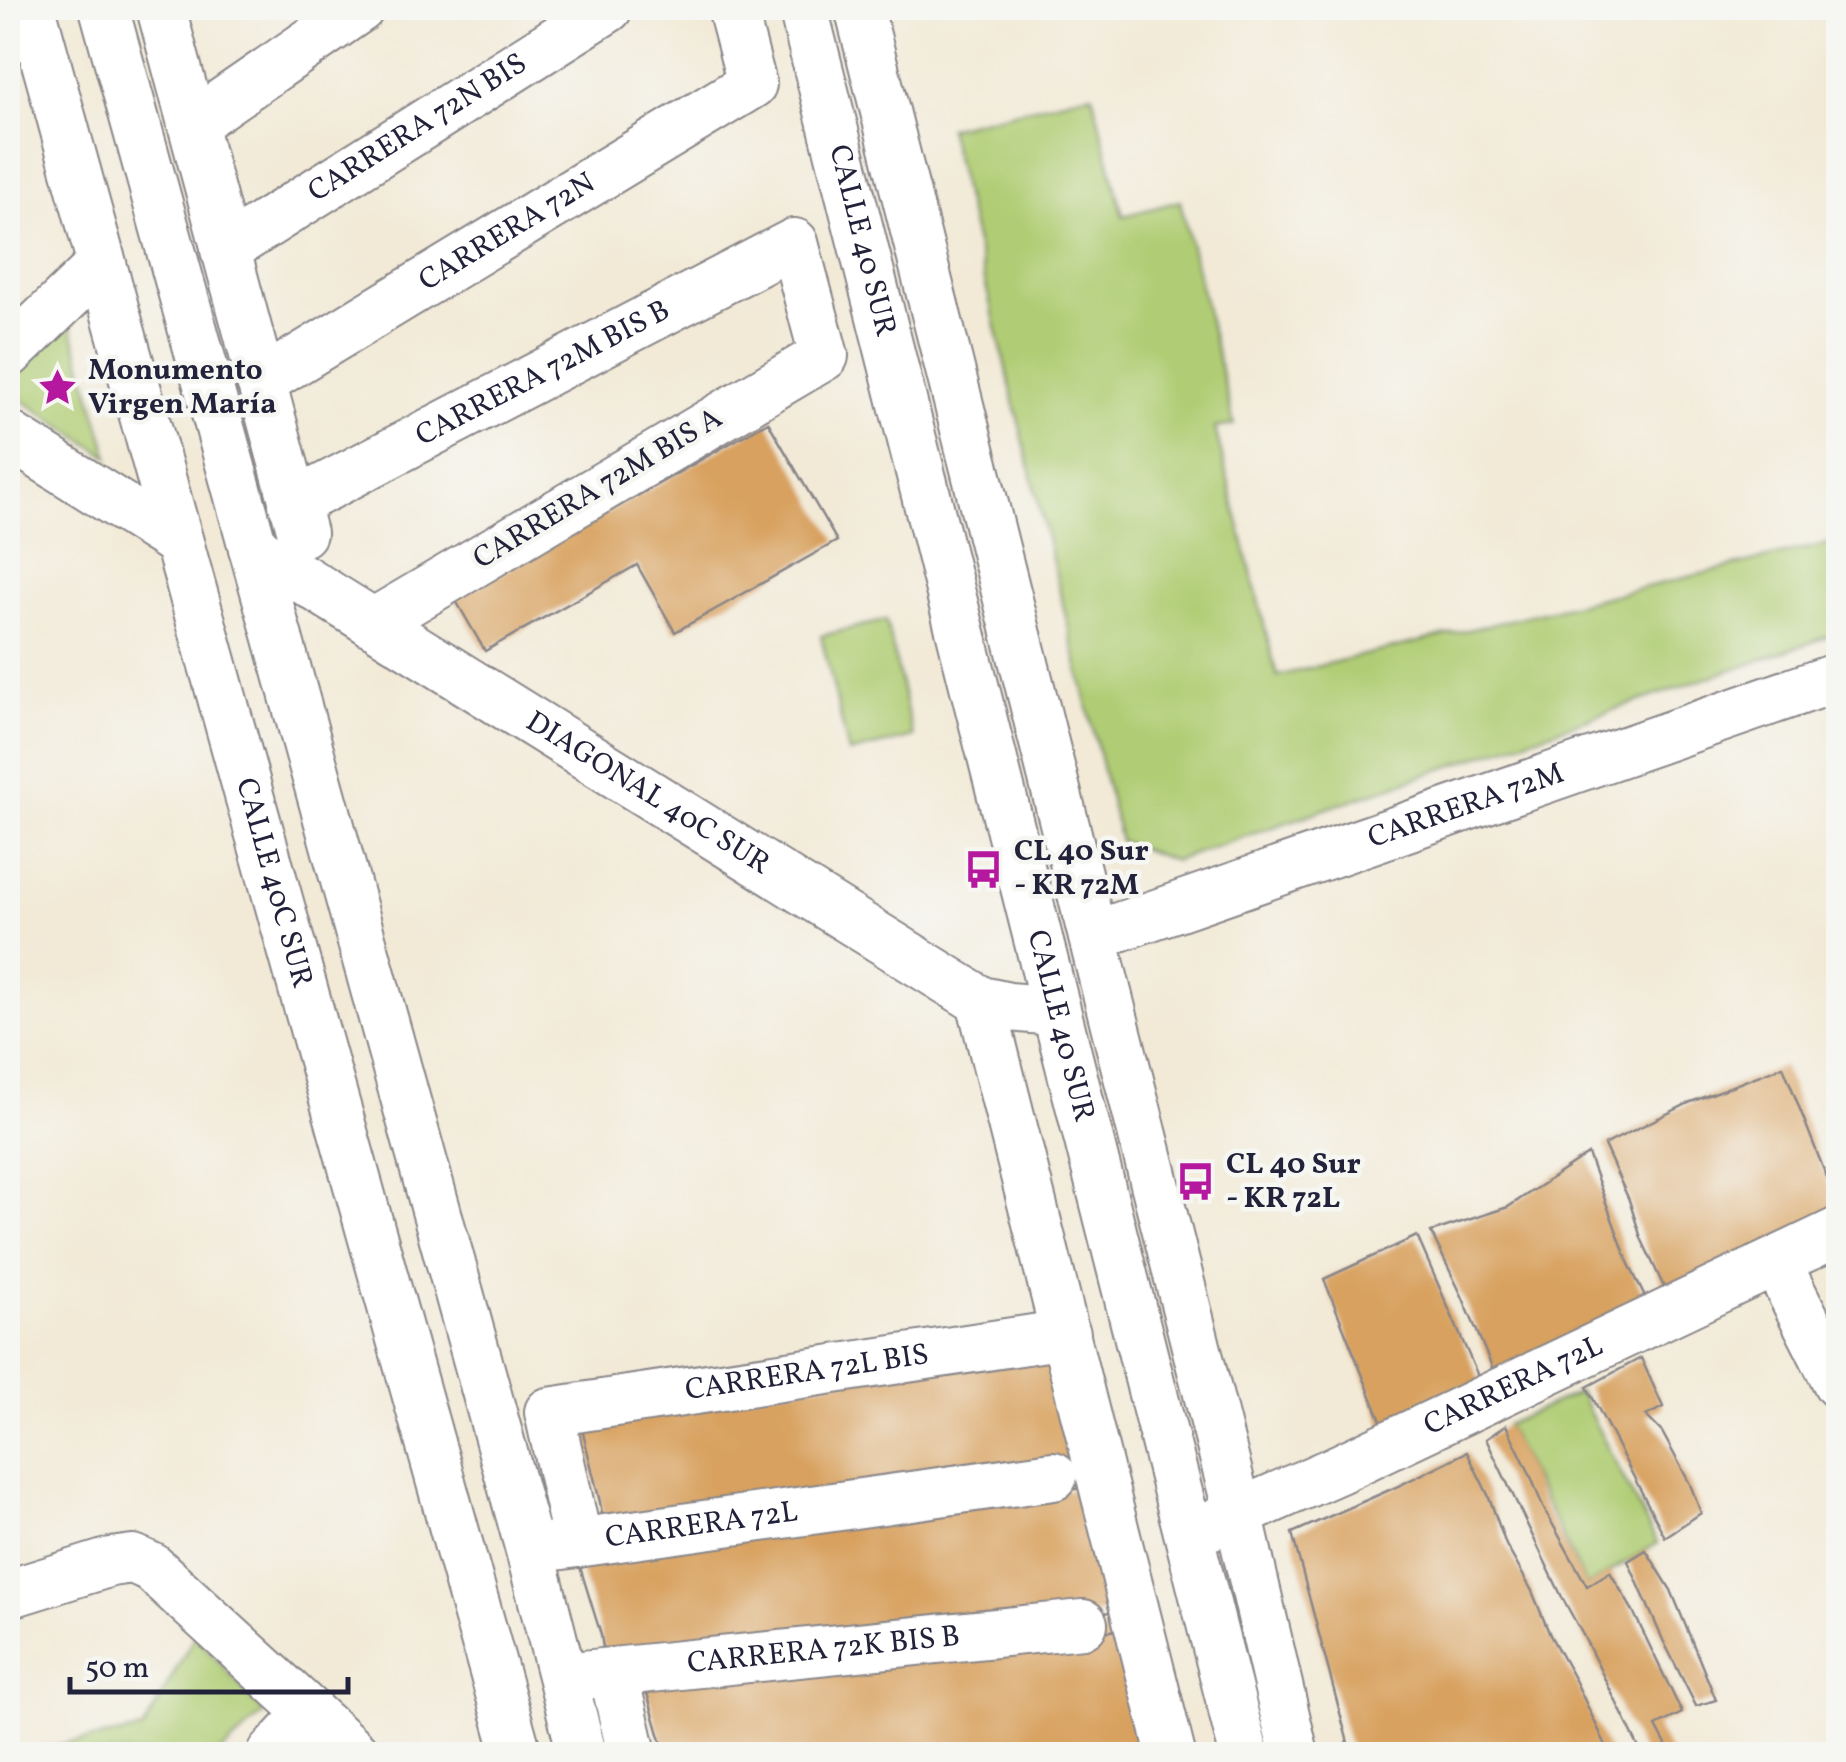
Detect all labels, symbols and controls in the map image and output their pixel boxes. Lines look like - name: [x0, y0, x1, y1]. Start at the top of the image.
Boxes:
- street label: CARRERA 72N BIS: [300, 43, 535, 213]
- street label: CALLE 40 SUR: [817, 140, 906, 341]
- street label: CARRERA 72N: [411, 163, 603, 302]
- street label: CARRERA 72M BIS B: [409, 290, 678, 457]
- place label: Monumento Virgen María: [88, 350, 277, 426]
- place icon: Monumento Virgen María: [37, 367, 79, 409]
- street label: CARRERA 72M BIS A: [466, 398, 730, 580]
- street label: DIAGONAL 40C SUR: [517, 702, 778, 886]
- street label: CARRERA 72M: [1362, 753, 1570, 860]
- street label: CALLE 40C SUR: [224, 773, 323, 993]
- place label: CL 40 Sur - KR 72M: [1014, 831, 1149, 907]
- bus stop icon: CL 40 Sur - KR 72M: [963, 848, 1005, 890]
- street label: CALLE 40 SUR: [1016, 926, 1105, 1126]
- place label: CL 40 Sur - KR 72L: [1226, 1144, 1361, 1220]
- bus stop icon: CL 40 Sur - KR 72L: [1175, 1161, 1217, 1203]
- street label: CARRERA 72L: [1417, 1326, 1610, 1447]
- street label: CARRERA 72L BIS: [682, 1334, 931, 1412]
- street label: CARRERA 72L: [603, 1491, 801, 1560]
- street label: CARRERA 72K BIS B: [685, 1616, 962, 1685]
- scale bar: [70, 1632, 348, 1694]
- text: 50 m: [85, 1648, 149, 1690]

